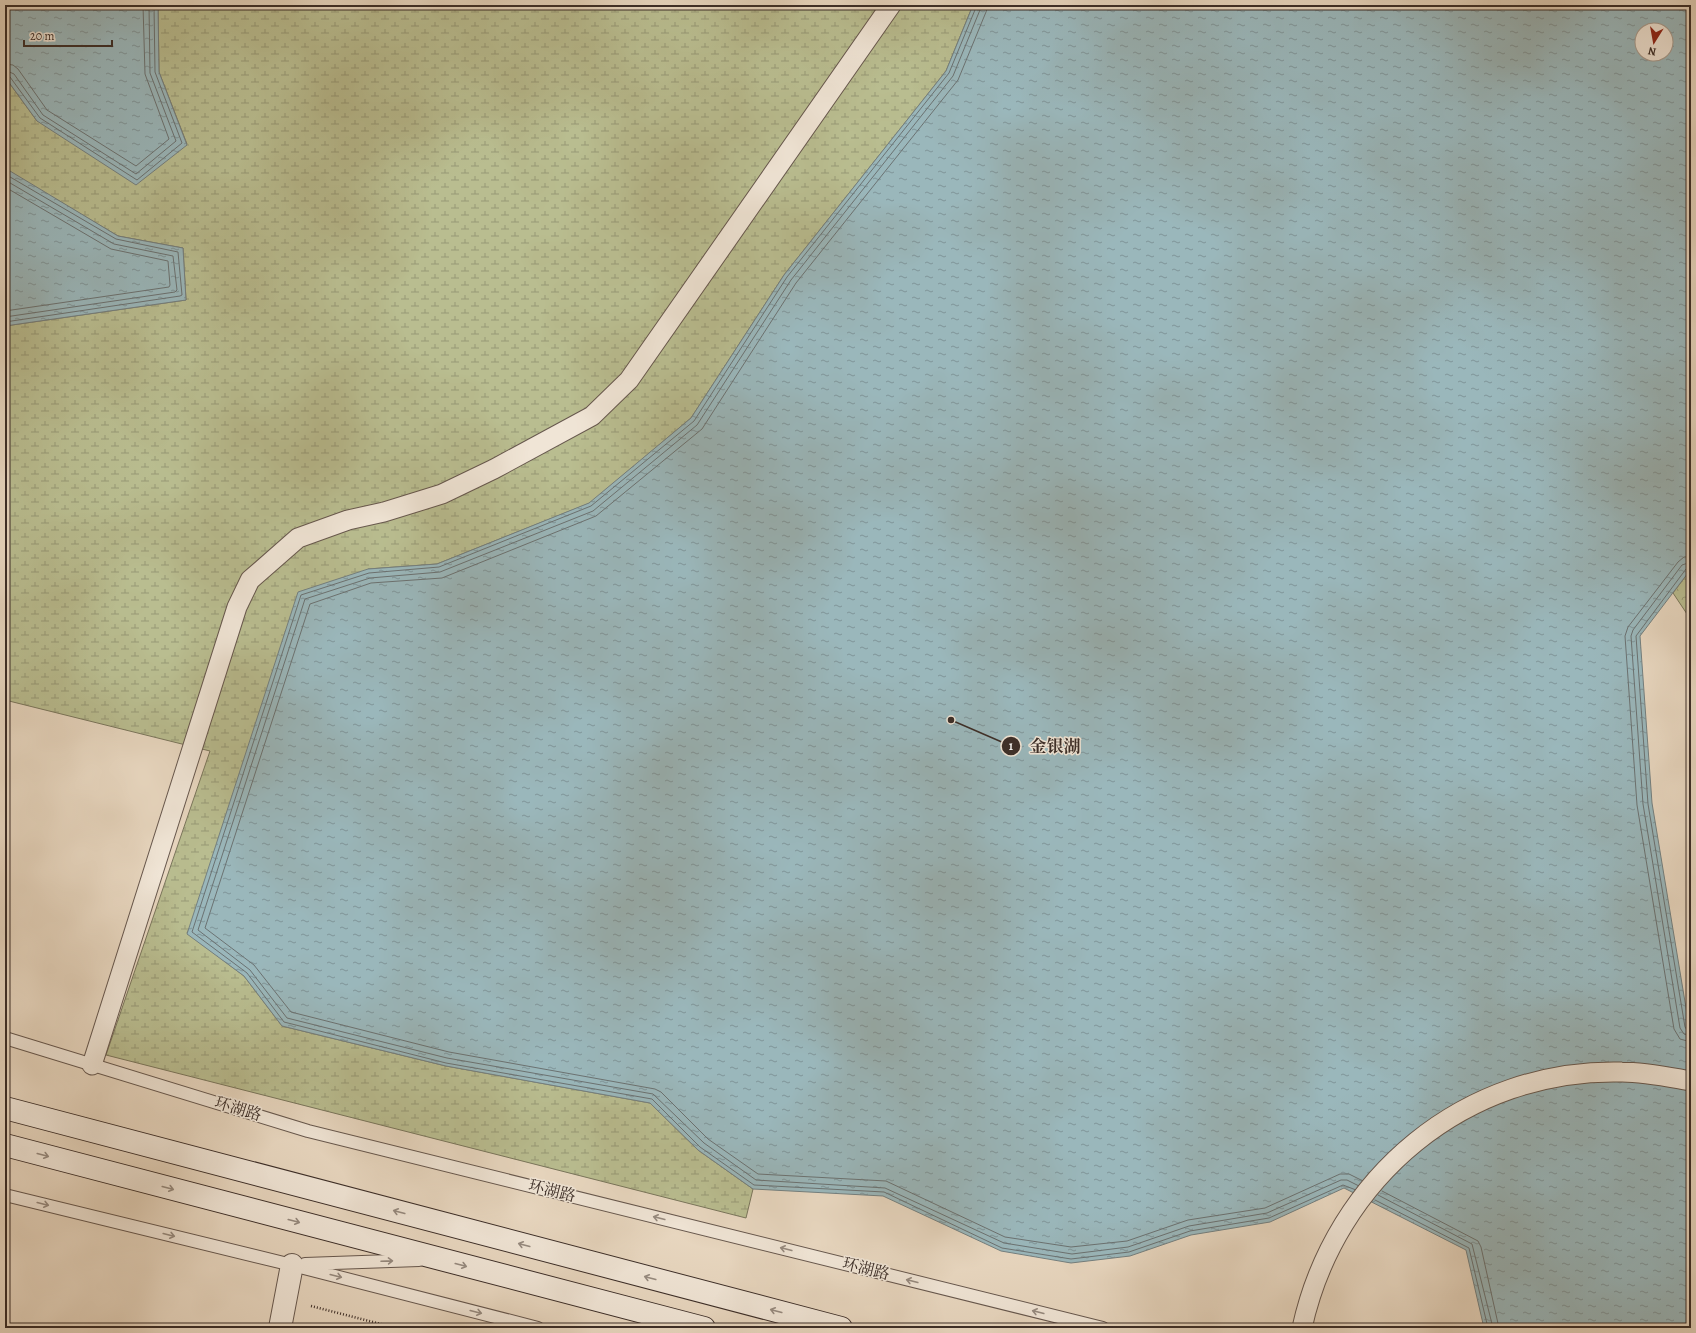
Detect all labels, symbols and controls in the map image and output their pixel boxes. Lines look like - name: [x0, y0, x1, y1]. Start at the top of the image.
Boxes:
- scale bar: [24, 22, 112, 48]
- north arrow: [1634, 22, 1674, 62]
- text: 20 m: [30, 28, 54, 44]
- text: N: [1647, 43, 1658, 59]
- callout: 金银湖: [1001, 731, 1088, 760]
- text: 金银湖: [1030, 735, 1081, 758]
- text: 1: [1009, 738, 1014, 754]
- street label: 环湖路: [212, 1091, 264, 1127]
- one-way arrow: [36, 1152, 49, 1159]
- street label: 环湖路: [526, 1175, 578, 1207]
- one-way arrow: [162, 1185, 175, 1192]
- one-way arrow: [36, 1201, 49, 1208]
- one-way arrow: [392, 1208, 405, 1215]
- one-way arrow: [653, 1214, 666, 1221]
- one-way arrow: [287, 1218, 300, 1225]
- one-way arrow: [162, 1231, 175, 1239]
- one-way arrow: [518, 1241, 531, 1248]
- one-way arrow: [779, 1245, 792, 1253]
- street label: 环湖路: [840, 1253, 892, 1285]
- one-way arrow: [380, 1257, 393, 1265]
- one-way arrow: [454, 1261, 467, 1269]
- one-way arrow: [329, 1273, 342, 1280]
- one-way arrow: [644, 1274, 657, 1281]
- one-way arrow: [906, 1276, 919, 1284]
- one-way arrow: [770, 1307, 783, 1314]
- one-way arrow: [1032, 1308, 1045, 1315]
- one-way arrow: [469, 1309, 482, 1316]

